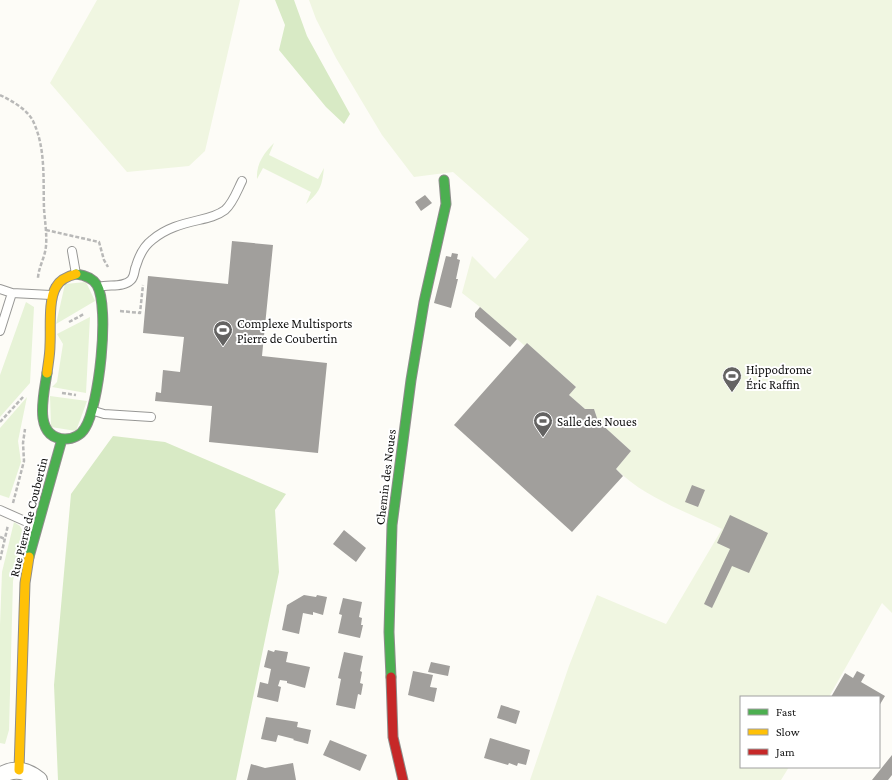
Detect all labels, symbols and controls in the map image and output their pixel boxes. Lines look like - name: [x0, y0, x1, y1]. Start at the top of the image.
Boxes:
- place label: Complexe Multisports Pierre de Coubertin: [237, 316, 352, 346]
- sports icon: Complexe Multisports Pierre de Coubertin: [212, 319, 234, 347]
- place label: Hippodrome Éric Raffin: [746, 362, 812, 392]
- sports icon: Hippodrome Éric Raffin: [721, 365, 743, 393]
- sports icon: Salle des Noues: [532, 410, 554, 438]
- place label: Salle des Noues: [557, 414, 637, 429]
- street label: Chemin des Noues: [372, 428, 399, 526]
- street label: Rue Pierre de Coubertin: [6, 456, 51, 578]
- legend: [740, 696, 880, 768]
- text: Fast: [776, 705, 797, 719]
- text: Slow: [776, 725, 800, 739]
- text: Jam: [775, 745, 795, 759]

